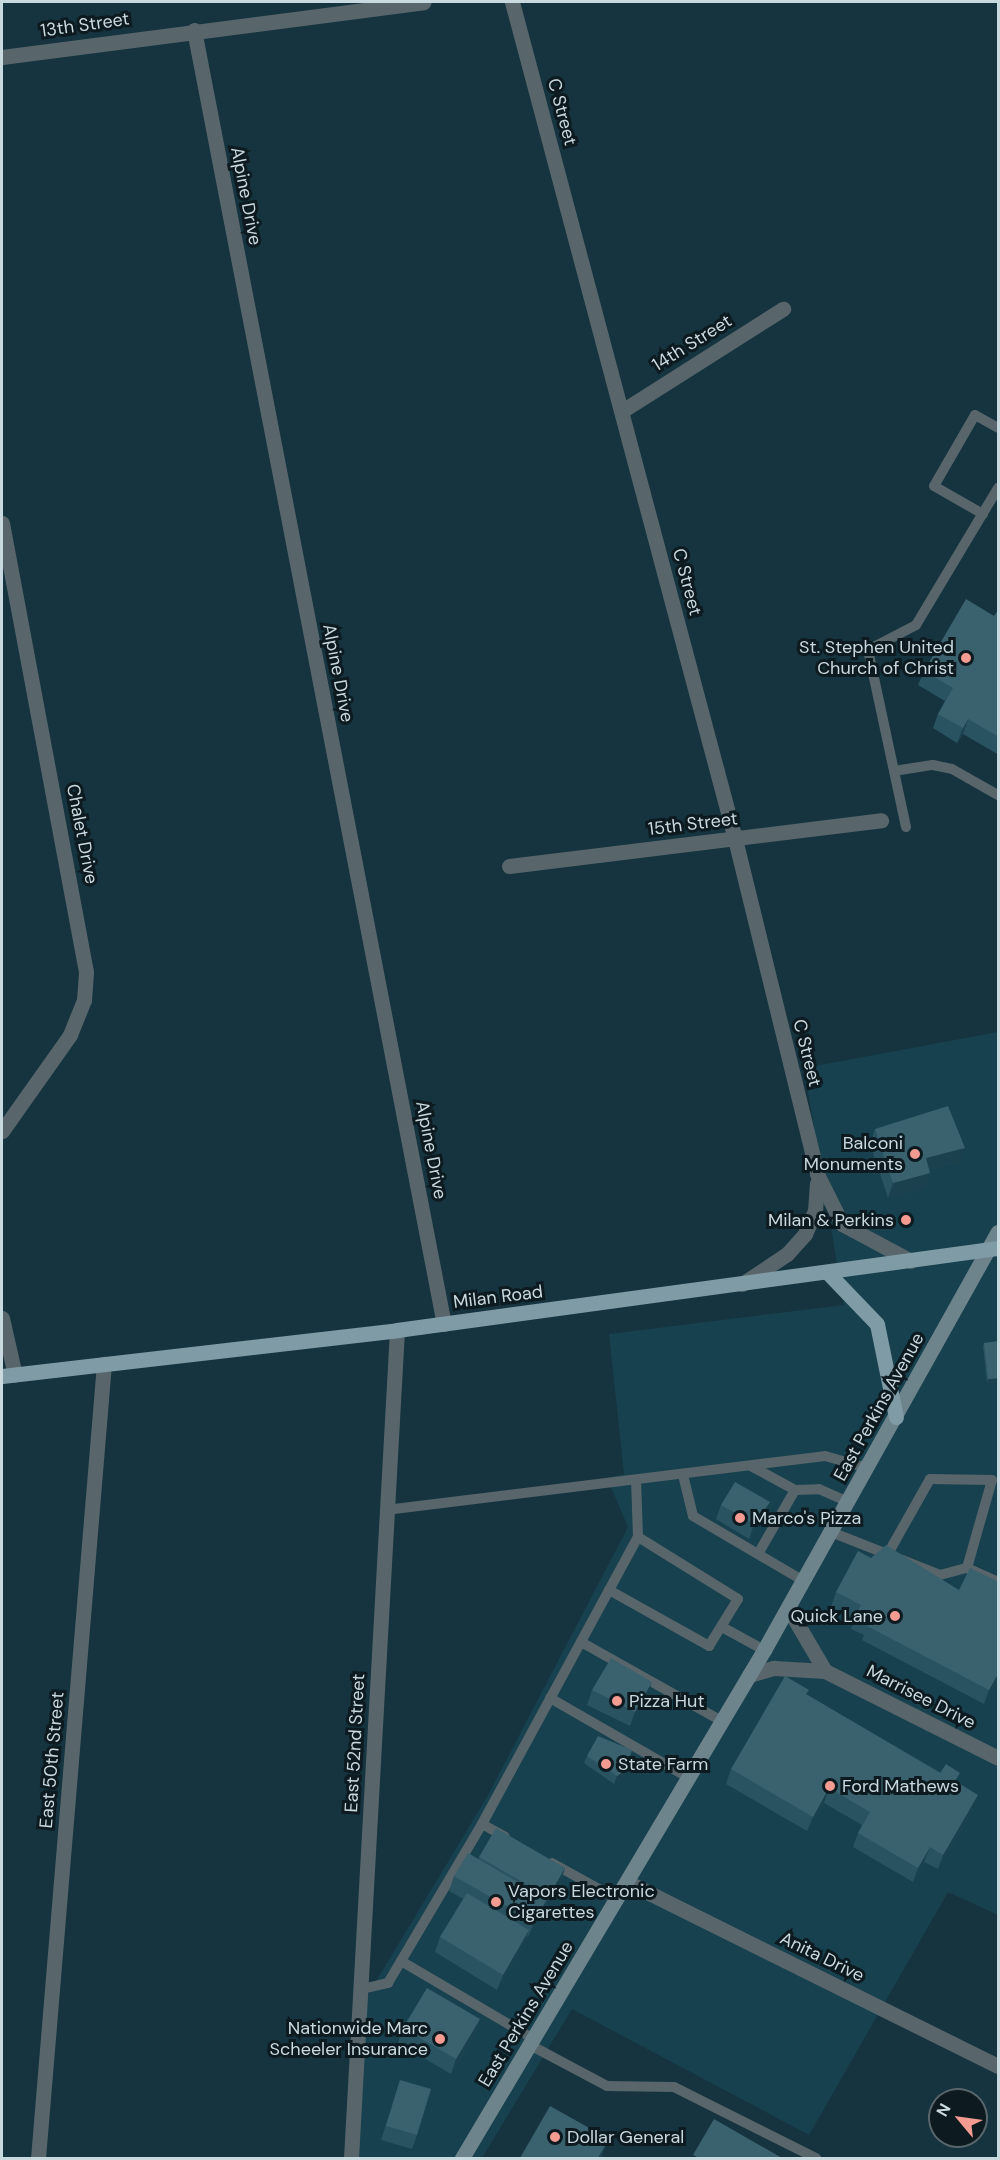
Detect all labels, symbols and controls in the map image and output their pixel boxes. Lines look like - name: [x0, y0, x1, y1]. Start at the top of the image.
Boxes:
- street label: 13th Street: [39, 8, 131, 42]
- street label: C Street: [543, 76, 581, 148]
- street label: Alpine Drive: [226, 145, 266, 247]
- street label: 14th Street: [648, 310, 736, 376]
- street label: C Street: [668, 546, 706, 618]
- street label: Alpine Drive: [318, 622, 358, 724]
- place label: St. Stephen United Church of Christ: [799, 637, 954, 680]
- marker: St. Stephen United Church of Christ: [959, 651, 973, 665]
- street label: Chalet Drive: [62, 782, 102, 886]
- street label: 15th Street: [647, 808, 739, 840]
- street label: C Street: [788, 1017, 826, 1089]
- street label: Alpine Drive: [411, 1099, 451, 1201]
- place label: Balconi Monuments: [804, 1133, 903, 1176]
- marker: Balconi Monuments: [908, 1147, 922, 1161]
- place label: Milan & Perkins: [768, 1209, 894, 1231]
- marker: Milan & Perkins: [899, 1213, 913, 1227]
- street label: Milan Road: [452, 1281, 544, 1313]
- street label: East Perkins Avenue: [829, 1329, 929, 1485]
- place label: Marco's Pizza: [752, 1507, 861, 1529]
- marker: Marco's Pizza: [733, 1511, 747, 1525]
- place label: Quick Lane: [790, 1605, 883, 1627]
- marker: Quick Lane: [888, 1609, 902, 1623]
- street label: Marrisee Drive: [863, 1660, 979, 1734]
- street label: East 52nd Street: [341, 1673, 369, 1813]
- place label: Pizza Hut: [629, 1690, 704, 1712]
- street label: East 50th Street: [35, 1691, 69, 1829]
- marker: Pizza Hut: [610, 1694, 624, 1708]
- place label: State Farm: [618, 1753, 708, 1775]
- marker: State Farm: [599, 1757, 613, 1771]
- place label: Ford Mathews: [842, 1775, 959, 1797]
- marker: Ford Mathews: [823, 1779, 837, 1793]
- place label: Vapors Electronic Cigarettes: [508, 1881, 655, 1924]
- marker: Vapors Electronic Cigarettes: [489, 1895, 503, 1909]
- street label: Anita Drive: [776, 1927, 868, 1987]
- street label: East Perkins Avenue: [474, 1937, 578, 2091]
- place label: Nationwide Marc Scheeler Insurance: [270, 2018, 428, 2060]
- marker: Nationwide Marc Scheeler Insurance: [433, 2032, 447, 2046]
- north arrow: [928, 2088, 988, 2148]
- text: N: [932, 2100, 956, 2120]
- place label: Dollar General: [567, 2126, 684, 2148]
- marker: Dollar General: [548, 2130, 562, 2144]

